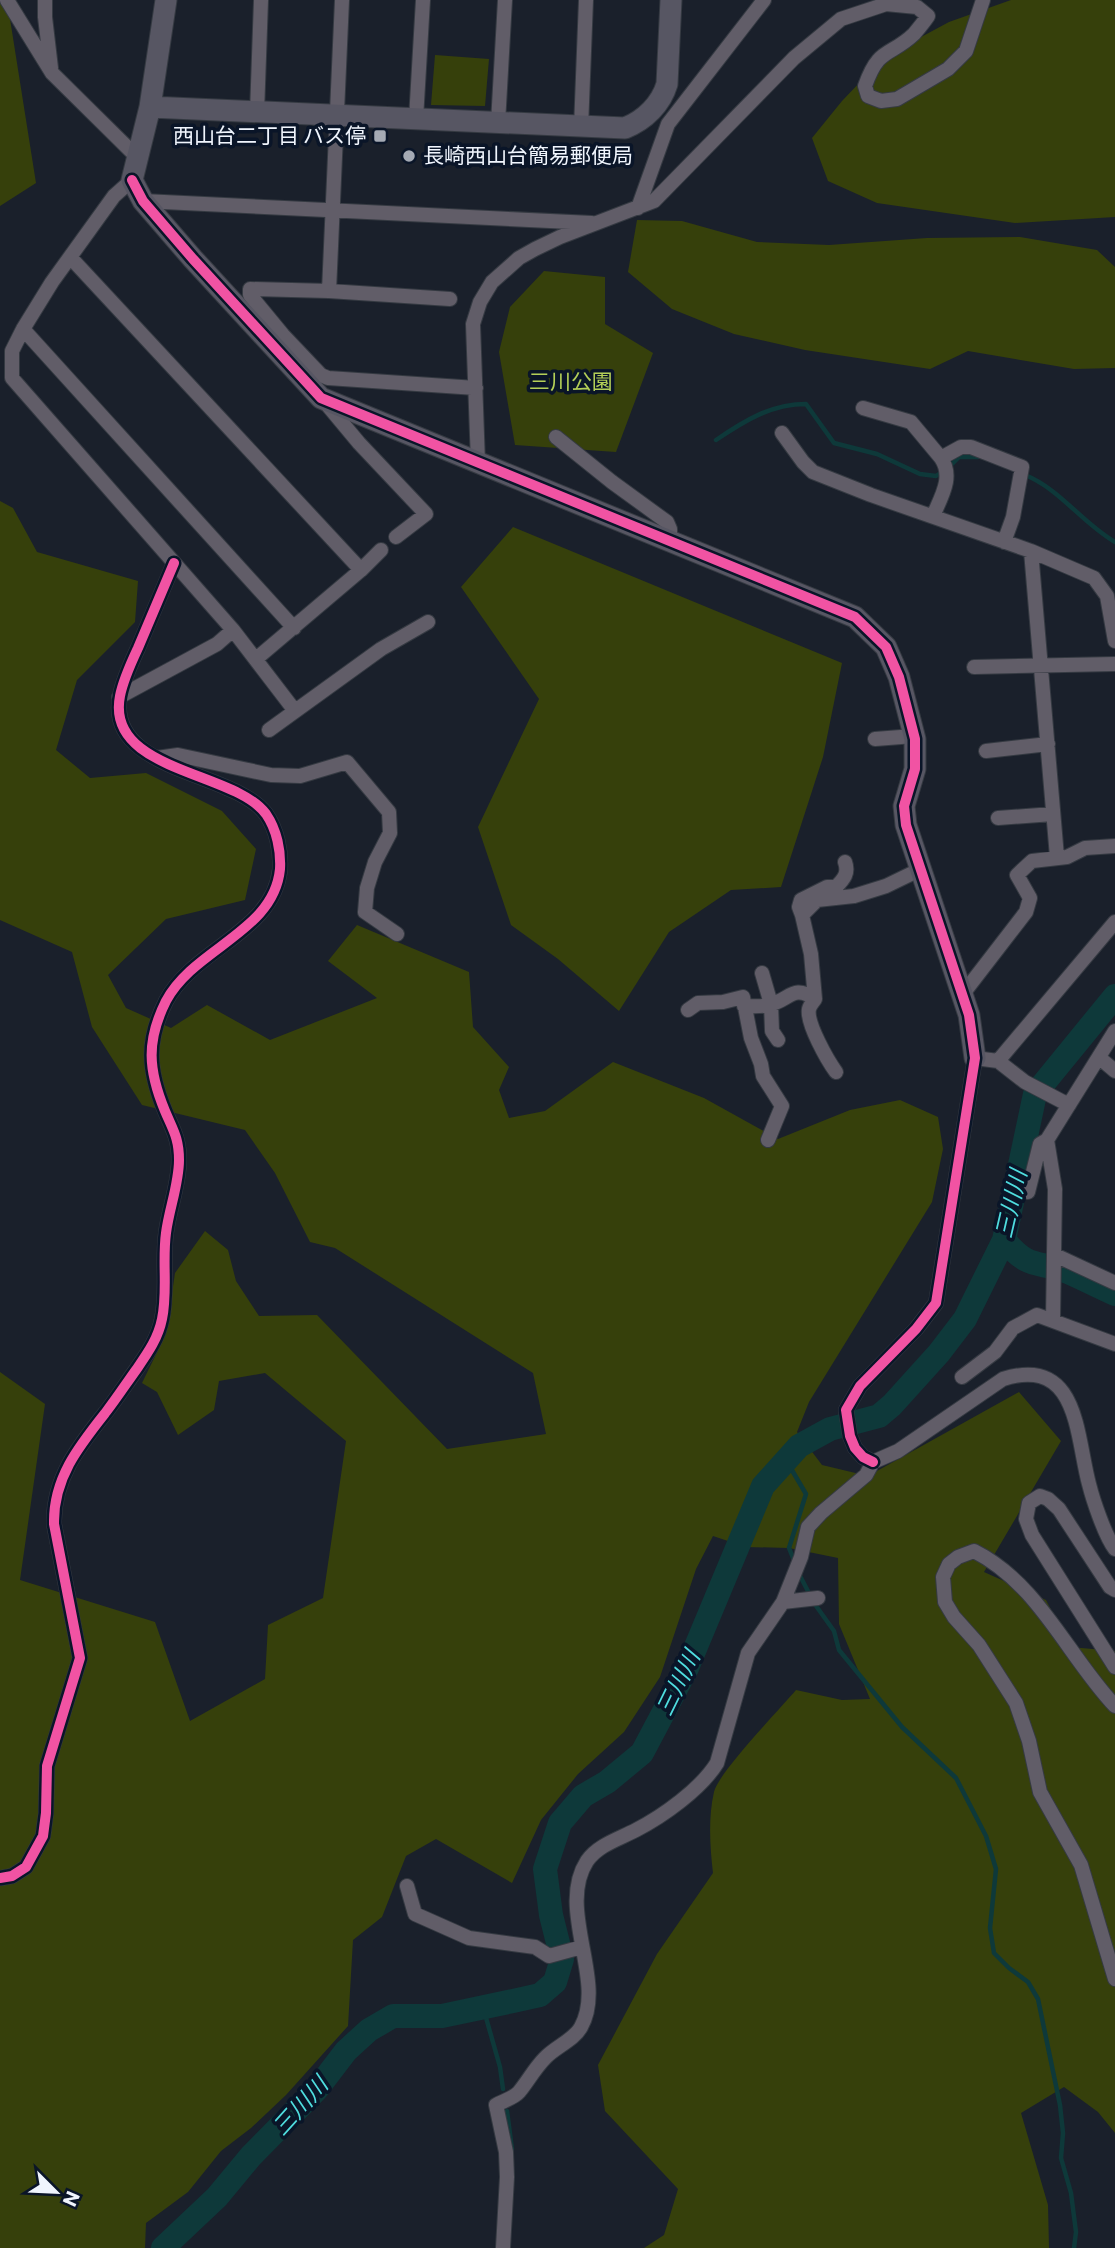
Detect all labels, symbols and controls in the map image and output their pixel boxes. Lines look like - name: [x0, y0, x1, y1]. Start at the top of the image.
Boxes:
- place label: 西山台二丁目 バス停: [173, 122, 366, 147]
- marker: 西山台二丁目 バス停: [372, 128, 388, 144]
- place label: 長崎西山台簡易郵便局: [423, 142, 633, 167]
- marker: 長崎西山台簡易郵便局: [401, 148, 417, 164]
- park label: 三川公園: [529, 368, 613, 393]
- water label: 三川川: [989, 1164, 1032, 1241]
- water label: 三川川: [649, 1643, 706, 1720]
- water label: 三川川: [266, 2068, 335, 2140]
- north arrow: [21, 2157, 91, 2227]
- text: N: [59, 2188, 85, 2210]

